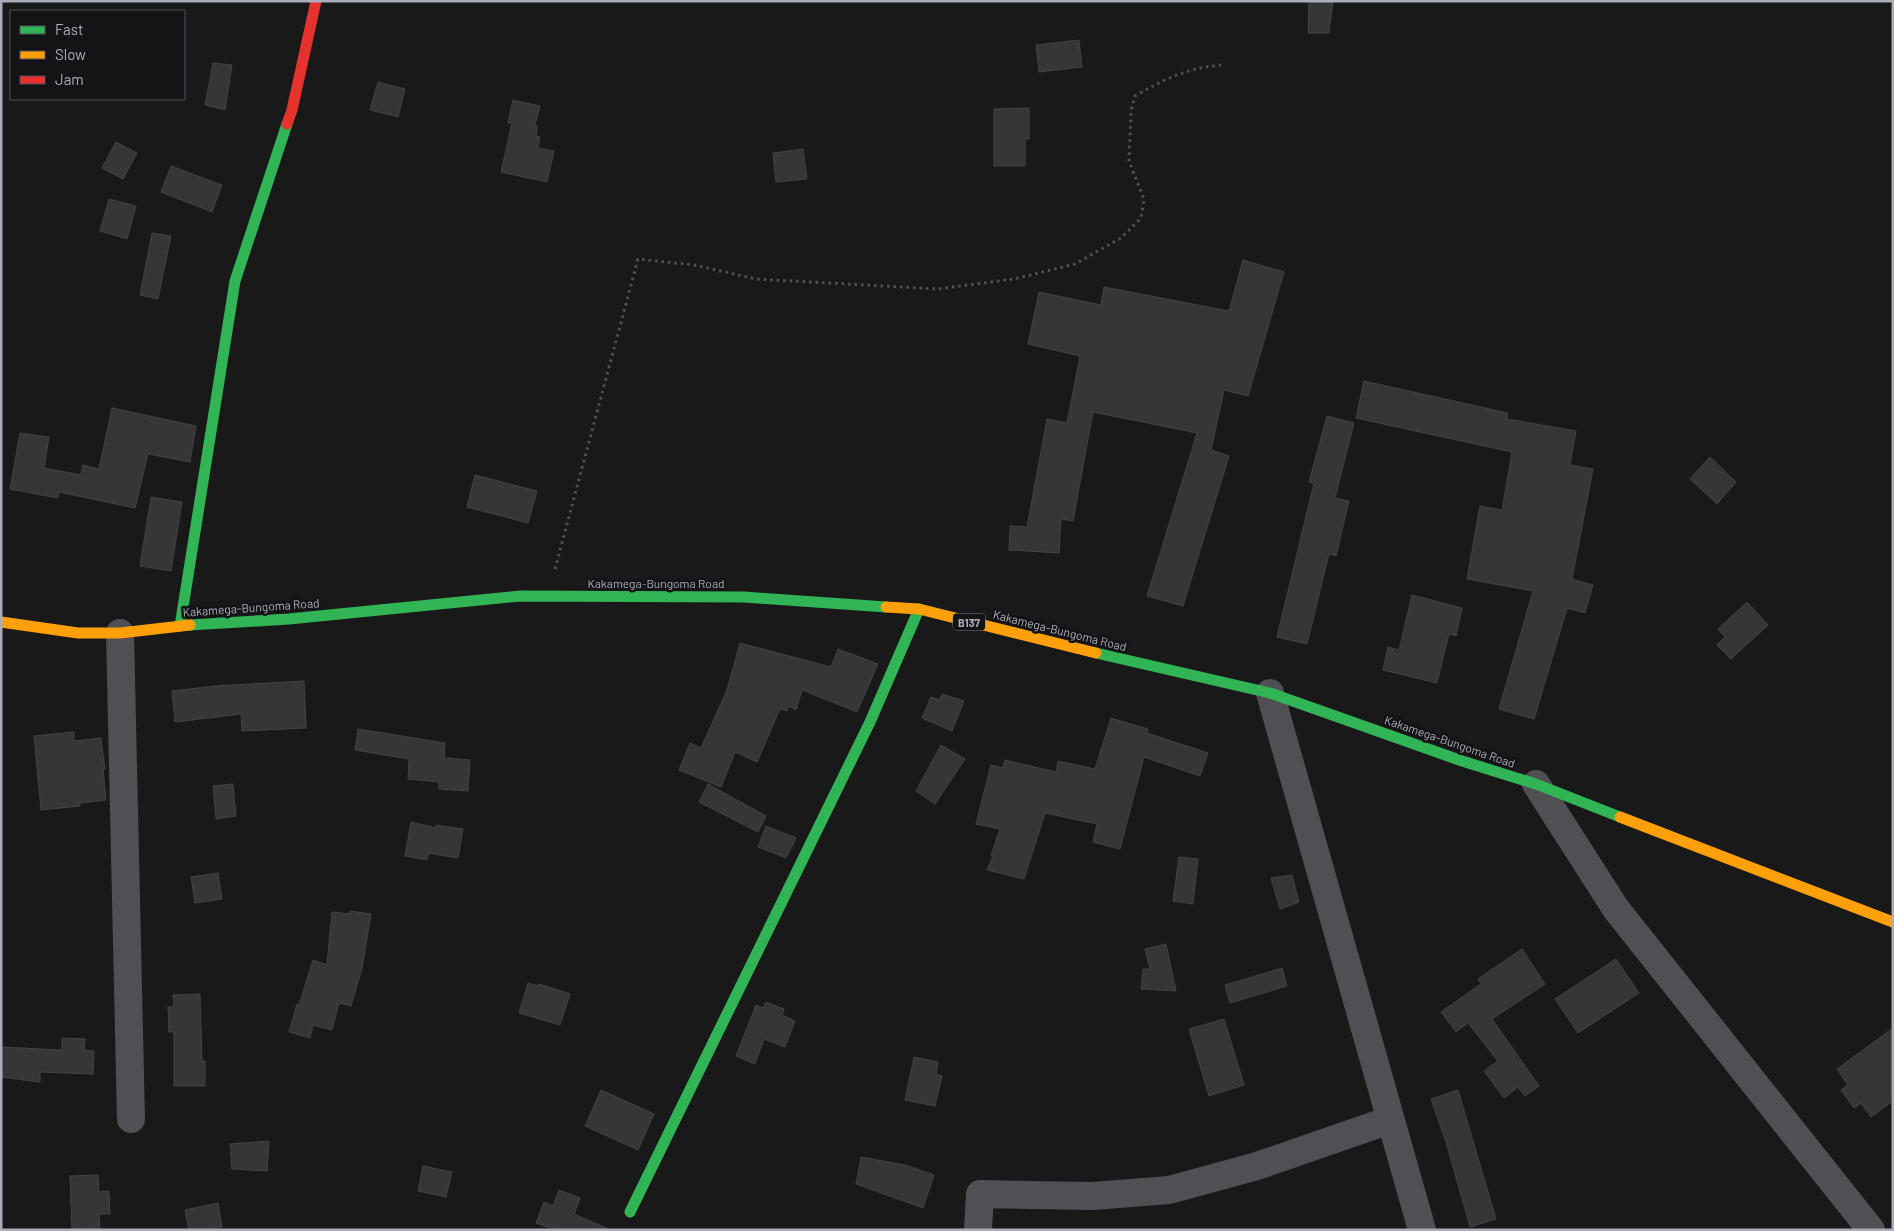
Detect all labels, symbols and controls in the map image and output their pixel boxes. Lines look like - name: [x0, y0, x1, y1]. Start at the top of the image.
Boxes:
- legend: [10, 10, 185, 100]
- text: Fast: [55, 20, 83, 38]
- text: Slow: [55, 45, 86, 63]
- text: Jam: [55, 70, 84, 88]
- street label: Kakamega-Bungoma Road: [587, 576, 725, 590]
- street label: Kakamega-Bungoma Road: [182, 595, 320, 619]
- street label: Kakamega-Bungoma Road: [992, 607, 1128, 653]
- road number: B137: [953, 614, 985, 630]
- street label: Kakamega-Bungoma Road: [1383, 712, 1517, 770]

